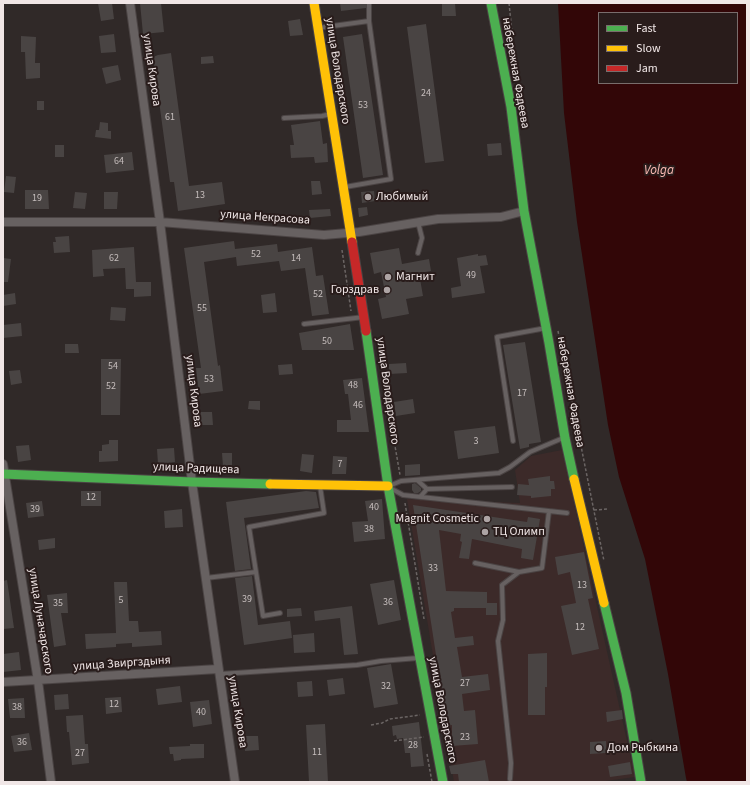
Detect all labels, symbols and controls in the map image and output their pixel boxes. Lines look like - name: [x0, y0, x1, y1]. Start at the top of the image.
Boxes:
- legend: [598, 12, 738, 84]
- street label: набережная Фадеева: [498, 16, 532, 130]
- street label: улица Володарского: [321, 17, 353, 125]
- text: Fast: [636, 20, 656, 37]
- street label: улица Кирова: [139, 33, 163, 107]
- text: Slow: [636, 40, 661, 57]
- text: Jam: [636, 60, 658, 77]
- house number: 24: [421, 88, 431, 100]
- house number: 53: [358, 100, 368, 112]
- house number: 61: [165, 112, 175, 124]
- house number: 64: [114, 156, 124, 168]
- water label: Volga: [644, 163, 674, 179]
- house number: 13: [195, 190, 205, 202]
- place label: Любимый: [376, 190, 428, 204]
- marker: Любимый: [363, 192, 373, 202]
- house number: 19: [32, 193, 42, 205]
- street label: улица Некрасова: [220, 208, 310, 228]
- house number: 52: [251, 249, 261, 261]
- house number: 62: [109, 253, 119, 265]
- house number: 14: [291, 253, 301, 265]
- place label: Магнит: [396, 270, 435, 284]
- house number: 49: [466, 270, 476, 282]
- marker: Магнит: [383, 272, 393, 282]
- place label: Горздрав: [331, 283, 379, 297]
- marker: Горздрав: [382, 285, 392, 295]
- house number: 52: [313, 289, 323, 301]
- house number: 55: [197, 303, 207, 315]
- street label: набережная Фадеева: [553, 335, 587, 449]
- house number: 50: [322, 336, 332, 348]
- street label: улица Володарского: [372, 336, 402, 446]
- street label: улица Кирова: [181, 354, 205, 428]
- house number: 54: [108, 361, 118, 373]
- house number: 53: [204, 374, 214, 386]
- house number: 48: [348, 380, 358, 392]
- house number: 52: [106, 381, 116, 393]
- house number: 17: [517, 388, 527, 400]
- house number: 46: [353, 400, 363, 412]
- house number: 3: [474, 436, 478, 448]
- house number: 7: [338, 459, 342, 471]
- street label: улица Радищева: [152, 460, 240, 478]
- house number: 12: [86, 492, 96, 504]
- house number: 40: [369, 502, 379, 514]
- house number: 39: [30, 504, 40, 516]
- place label: Magnit Cosmetic: [396, 512, 479, 526]
- marker: Magnit Cosmetic: [482, 514, 492, 524]
- house number: 38: [364, 524, 374, 536]
- place label: ТЦ Олимп: [493, 525, 545, 539]
- marker: ТЦ Олимп: [480, 527, 490, 537]
- house number: 33: [428, 563, 438, 575]
- street label: улица Луначарского: [24, 567, 56, 675]
- house number: 13: [577, 580, 587, 592]
- house number: 39: [242, 594, 252, 606]
- house number: 5: [119, 595, 123, 607]
- house number: 36: [383, 597, 393, 609]
- house number: 35: [53, 598, 63, 610]
- house number: 12: [575, 622, 585, 634]
- street label: улица Звиргздыня: [73, 653, 171, 675]
- street label: улица Володарского: [425, 656, 459, 764]
- street label: улица Кирова: [224, 675, 250, 749]
- house number: 27: [460, 678, 470, 690]
- house number: 32: [381, 681, 391, 693]
- house number: 12: [109, 699, 119, 711]
- house number: 38: [12, 702, 22, 714]
- house number: 40: [196, 707, 206, 719]
- house number: 23: [460, 732, 470, 744]
- house number: 36: [17, 737, 27, 749]
- house number: 28: [408, 740, 418, 752]
- place label: Дом Рыбкина: [607, 741, 678, 755]
- marker: Дом Рыбкина: [594, 743, 604, 753]
- house number: 11: [312, 747, 322, 759]
- house number: 27: [75, 748, 85, 760]

